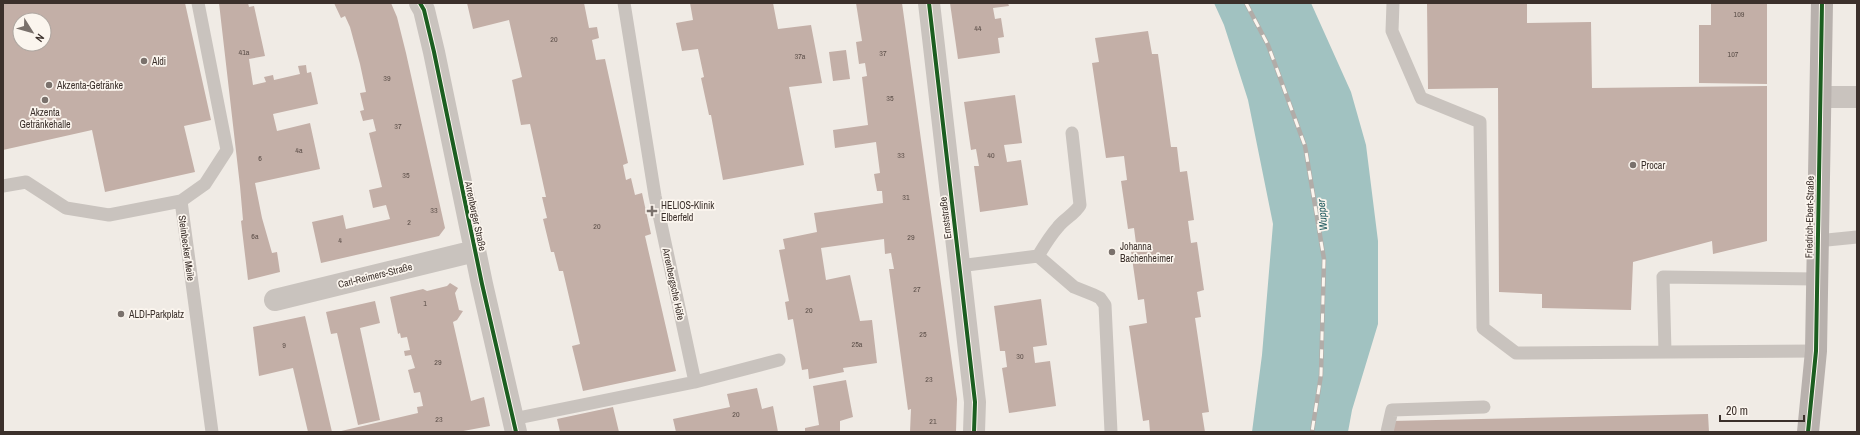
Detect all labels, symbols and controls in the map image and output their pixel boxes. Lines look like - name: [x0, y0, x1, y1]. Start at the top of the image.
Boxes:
- house number: 109: [1734, 9, 1745, 19]
- north arrow: [12, 12, 52, 52]
- house number: 44: [974, 23, 982, 33]
- text: N: [32, 31, 48, 45]
- house number: 20: [550, 34, 558, 44]
- house number: 41a: [239, 47, 250, 57]
- house number: 37: [879, 48, 887, 58]
- house number: 107: [1728, 49, 1739, 59]
- house number: 37a: [795, 51, 806, 61]
- place label: Aldi: [151, 55, 166, 68]
- marker: Aldi: [139, 56, 149, 66]
- house number: 39: [383, 73, 391, 83]
- place label: Akzenta-Getränke: [56, 79, 124, 92]
- marker: Akzenta-Getränke: [44, 80, 54, 90]
- house number: 35: [886, 93, 894, 103]
- marker: Akzenta Getränkehalle: [40, 95, 50, 105]
- place label: Akzenta Getränkehalle: [19, 106, 71, 131]
- house number: 37: [394, 121, 402, 131]
- house number: 4a: [295, 145, 303, 155]
- house number: 33: [897, 150, 905, 160]
- house number: 40: [987, 150, 995, 160]
- house number: 6: [258, 153, 262, 163]
- place label: Procar: [1641, 159, 1665, 172]
- marker: Procar: [1628, 160, 1638, 170]
- house number: 35: [402, 170, 410, 180]
- street label: Friedrich-Ebert-Straße: [1802, 175, 1817, 258]
- street label: Arrenberger Straße: [462, 179, 489, 252]
- house number: 31: [902, 192, 910, 202]
- street label: Ernststraße: [936, 196, 955, 240]
- water label: Wupper: [1314, 198, 1330, 231]
- place label: HELIOS-Klinik Elberfeld: [661, 199, 715, 224]
- house number: 33: [430, 205, 438, 215]
- marker: HELIOS-Klinik Elberfeld: [646, 205, 658, 217]
- street label: Steinbecker Meile: [175, 214, 198, 282]
- house number: 2: [407, 217, 411, 227]
- house number: 20: [593, 221, 601, 231]
- house number: 6a: [251, 231, 259, 241]
- house number: 29: [907, 232, 915, 242]
- house number: 4: [338, 235, 342, 245]
- place label: Johanna Bachenheimer: [1120, 240, 1174, 265]
- street label: Arrenbergsche Höfe: [659, 246, 688, 322]
- marker: Johanna Bachenheimer: [1107, 247, 1117, 257]
- street label: Carl-Reimers-Straße: [337, 260, 414, 291]
- house number: 27: [913, 284, 921, 294]
- house number: 1: [423, 298, 427, 308]
- house number: 20: [805, 305, 813, 315]
- place label: ALDI-Parkplatz: [128, 308, 184, 321]
- marker: ALDI-Parkplatz: [116, 309, 126, 319]
- house number: 25: [919, 329, 927, 339]
- house number: 25a: [852, 339, 863, 349]
- house number: 9: [282, 340, 286, 350]
- house number: 30: [1016, 351, 1024, 361]
- house number: 29: [434, 357, 442, 367]
- house number: 23: [925, 374, 933, 384]
- scale bar: [1720, 397, 1804, 423]
- text: 20 m: [1726, 403, 1748, 419]
- house number: 20: [732, 409, 740, 419]
- house number: 23: [435, 414, 443, 424]
- house number: 21: [929, 416, 937, 426]

